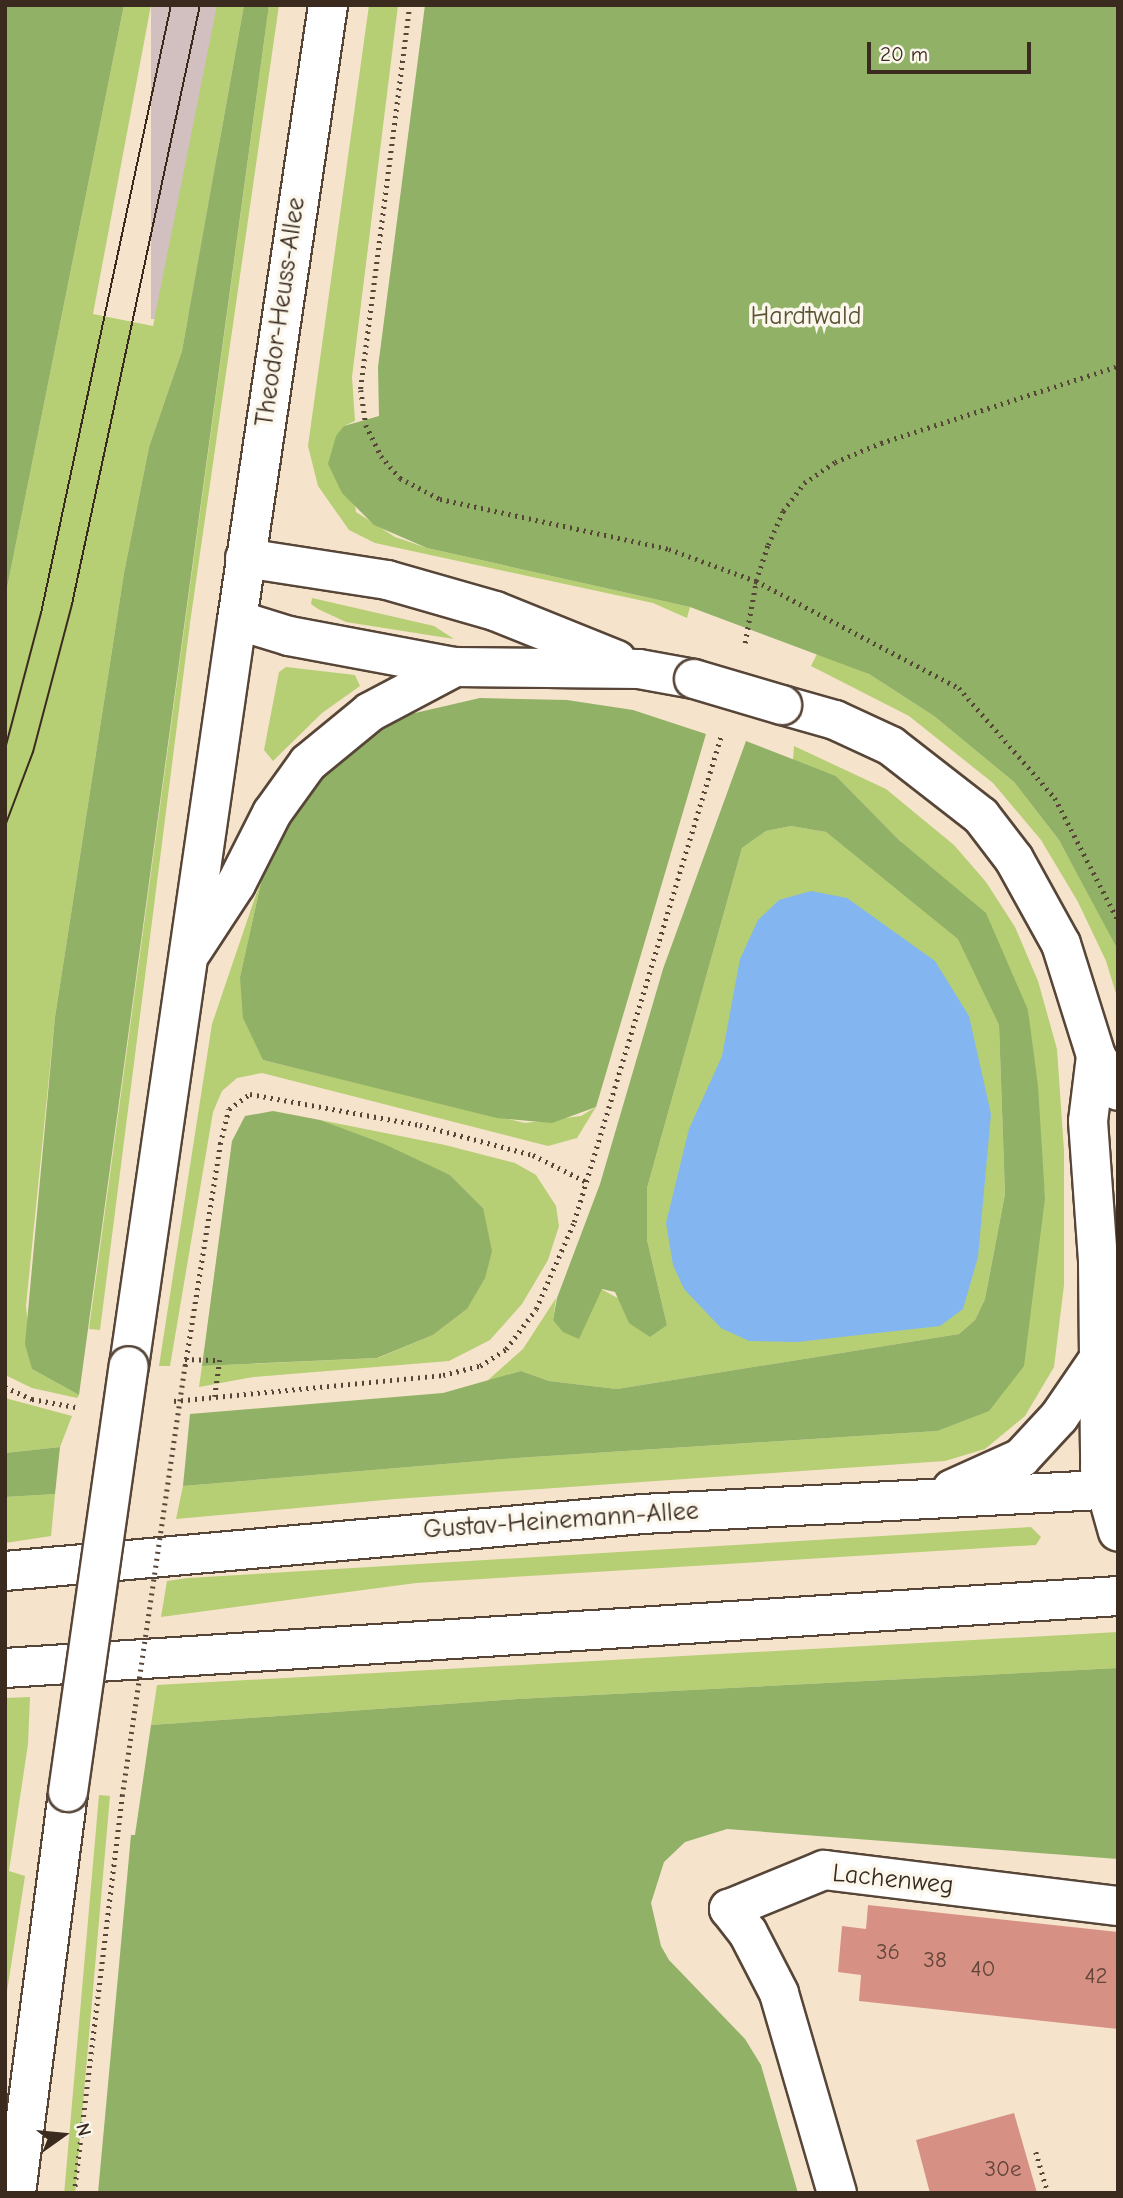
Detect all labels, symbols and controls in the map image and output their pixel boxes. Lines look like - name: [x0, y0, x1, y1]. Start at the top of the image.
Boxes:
- scale bar: [871, 28, 1036, 72]
- text: 20 m: [880, 42, 928, 66]
- street label: Theodor-Heuss-Allee: [249, 195, 313, 429]
- park label: Hardtwald: [751, 301, 861, 333]
- street label: Gustav-Heinemann-Allee: [422, 1496, 700, 1546]
- street label: Lachenweg: [831, 1858, 955, 1902]
- house number: 36: [876, 1938, 900, 1966]
- house number: 38: [923, 1946, 947, 1974]
- house number: 40: [970, 1955, 996, 1983]
- house number: 42: [1084, 1962, 1108, 1990]
- north arrow: [28, 2100, 98, 2170]
- text: N: [71, 2121, 96, 2138]
- house number: 30e: [984, 2155, 1022, 2183]

